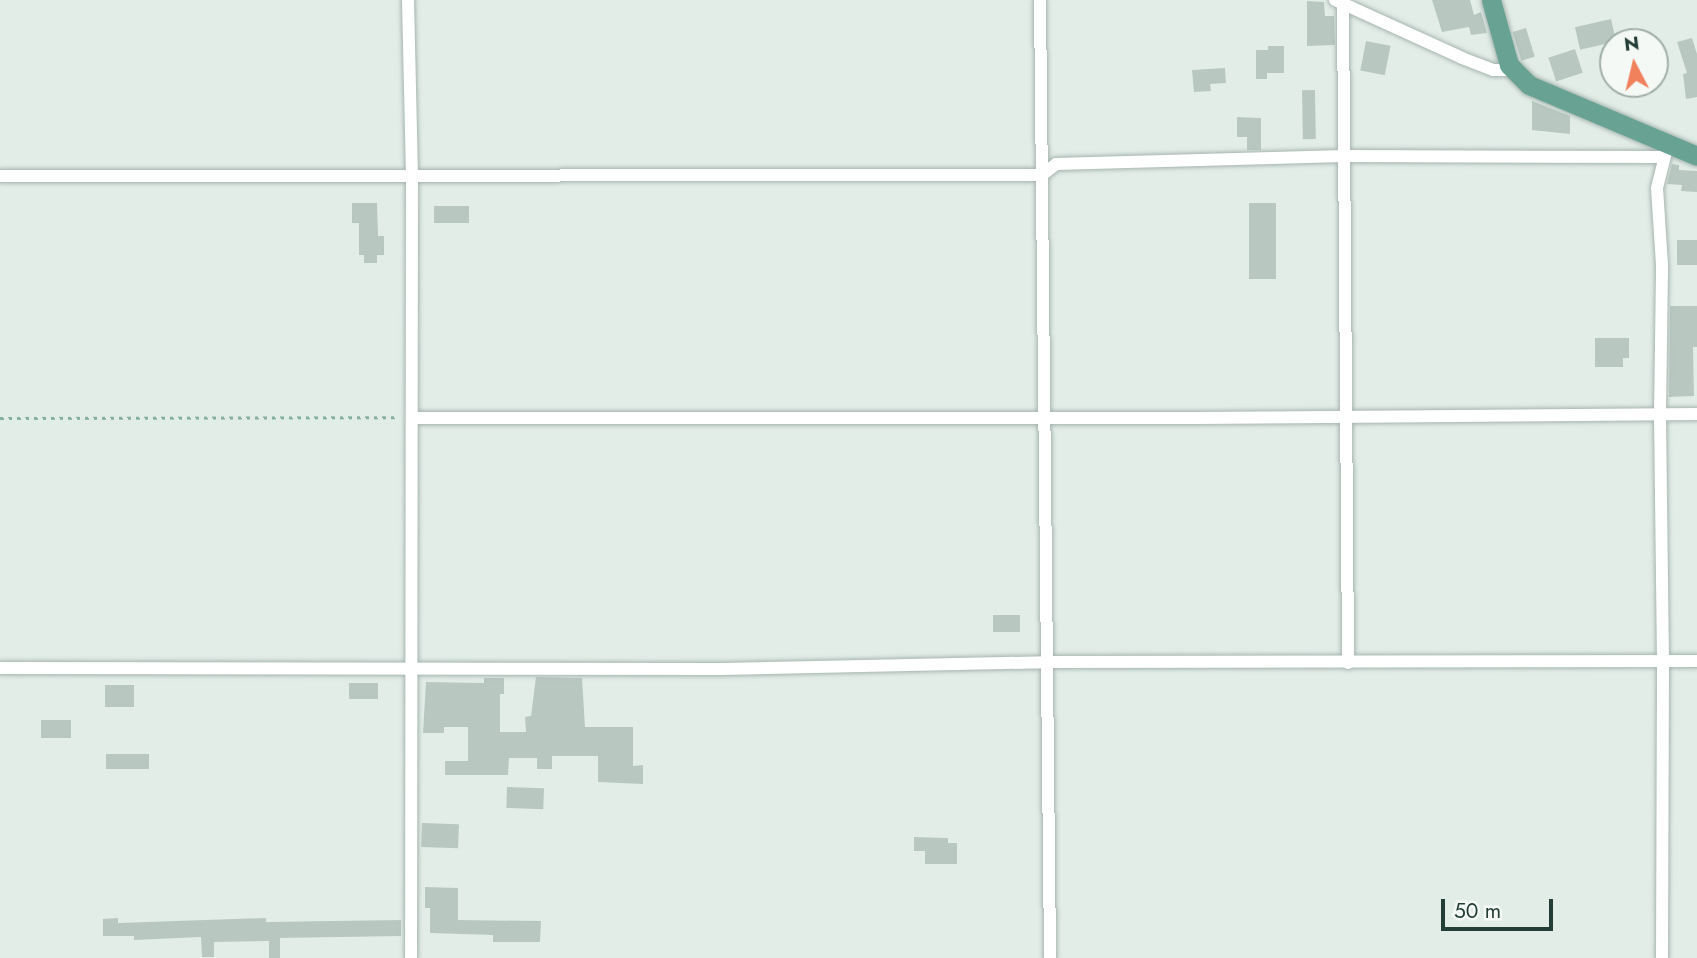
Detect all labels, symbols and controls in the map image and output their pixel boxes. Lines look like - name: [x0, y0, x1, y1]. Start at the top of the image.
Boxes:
- north arrow: [1599, 28, 1669, 98]
- text: N: [1622, 29, 1641, 58]
- scale bar: [1445, 884, 1557, 928]
- text: 50 m: [1454, 896, 1501, 926]

